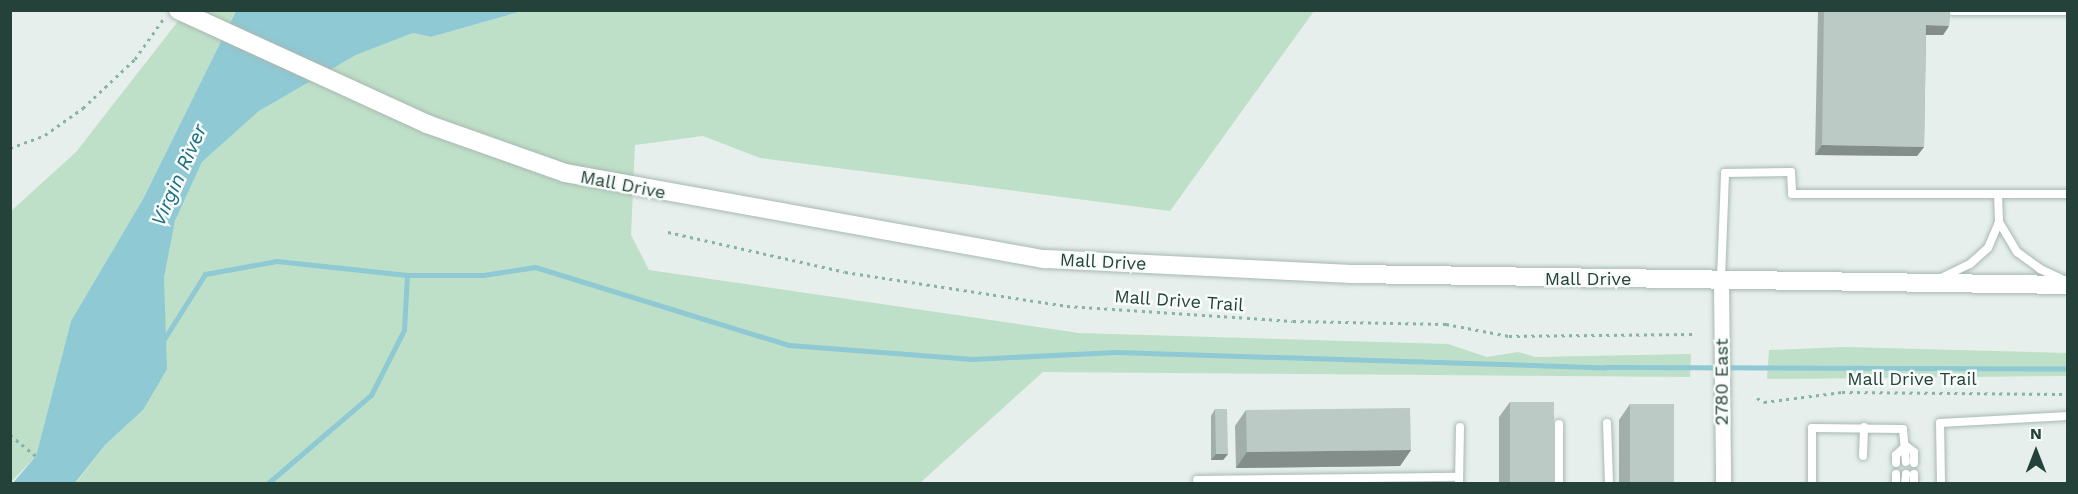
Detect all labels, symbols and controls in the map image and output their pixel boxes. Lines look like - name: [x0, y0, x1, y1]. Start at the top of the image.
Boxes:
- water label: Virgin River: [146, 121, 212, 229]
- street label: Mall Drive: [578, 166, 668, 204]
- street label: Mall Drive: [1059, 249, 1147, 275]
- street label: Mall Drive: [1544, 268, 1632, 290]
- street label: Mall Drive Trail: [1113, 286, 1245, 316]
- street label: 2780 East: [1711, 339, 1733, 425]
- street label: Mall Drive Trail: [1847, 368, 1977, 390]
- north arrow: [2006, 422, 2066, 482]
- text: N: [2030, 424, 2042, 443]

